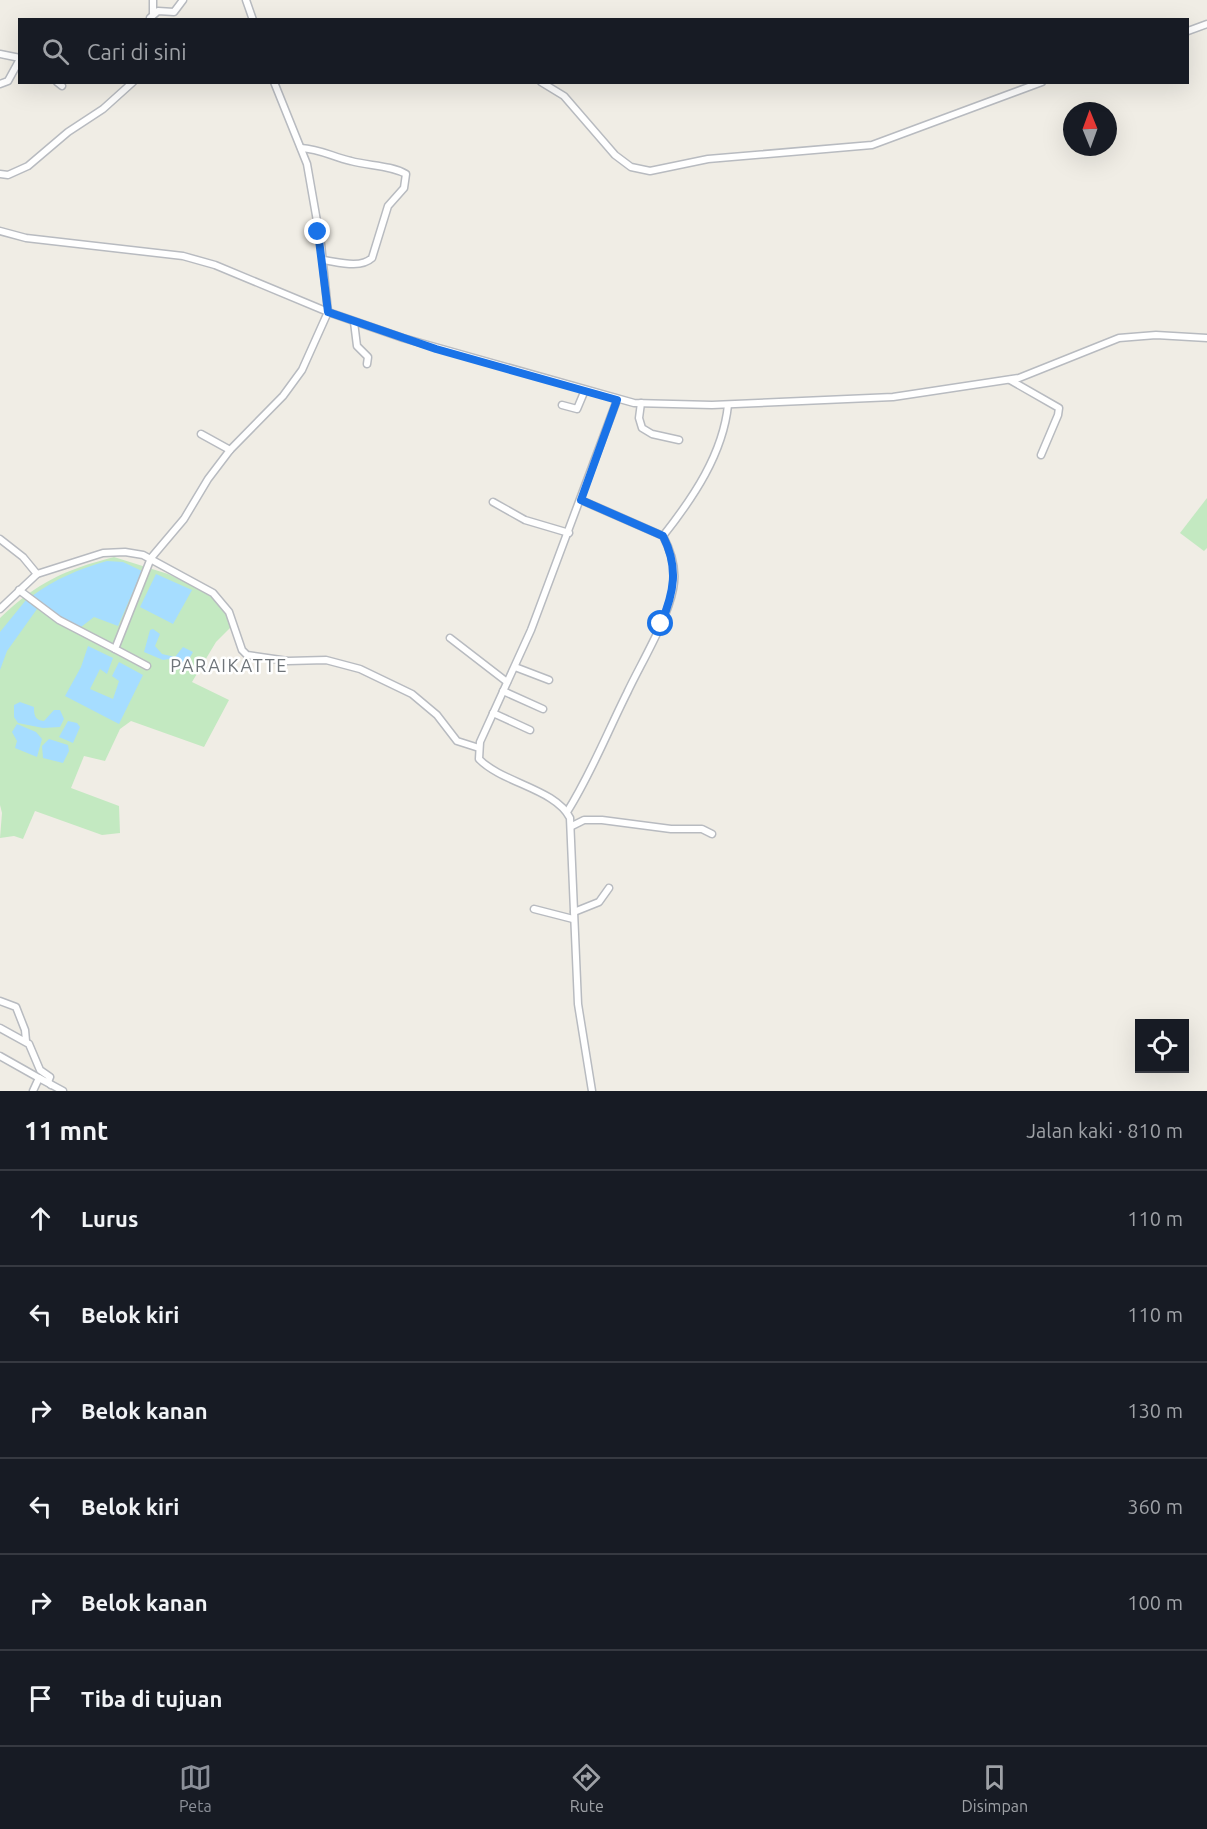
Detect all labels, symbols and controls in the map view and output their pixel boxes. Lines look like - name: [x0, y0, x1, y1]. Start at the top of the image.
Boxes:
- search box: [18, 18, 1189, 84]
- icon: search: [39, 35, 72, 68]
- text: Cari di sini: [87, 39, 187, 64]
- north arrow: [1063, 102, 1117, 156]
- route end: [304, 218, 330, 244]
- route start: [647, 610, 673, 636]
- district label: PARAIKATTE: [170, 655, 288, 675]
- map controls: [1135, 1019, 1189, 1073]
- button: locate: [1135, 1019, 1189, 1073]
- text: 11 mnt: [24, 1116, 108, 1145]
- text: Jalan kaki · 810 m: [1026, 1119, 1183, 1142]
- icon: ahead: [24, 1202, 57, 1235]
- text: Lurus: [81, 1206, 138, 1231]
- text: 110 m: [1127, 1207, 1183, 1230]
- icon: left: [24, 1298, 57, 1331]
- text: Belok kiri: [81, 1302, 179, 1327]
- text: 110 m: [1127, 1303, 1183, 1326]
- icon: right: [24, 1394, 57, 1427]
- text: Belok kanan: [81, 1398, 208, 1423]
- text: 130 m: [1127, 1399, 1183, 1422]
- icon: left: [24, 1490, 57, 1523]
- text: Belok kiri: [81, 1494, 179, 1519]
- text: 360 m: [1127, 1495, 1183, 1518]
- icon: right: [24, 1586, 57, 1619]
- text: Belok kanan: [81, 1590, 208, 1615]
- text: 100 m: [1127, 1591, 1183, 1614]
- icon: arrive: [24, 1682, 57, 1715]
- text: Tiba di tujuan: [81, 1686, 222, 1711]
- tab: Peta: [179, 1761, 212, 1815]
- tab: Rute: [570, 1761, 604, 1815]
- tab: Disimpan: [962, 1761, 1028, 1815]

